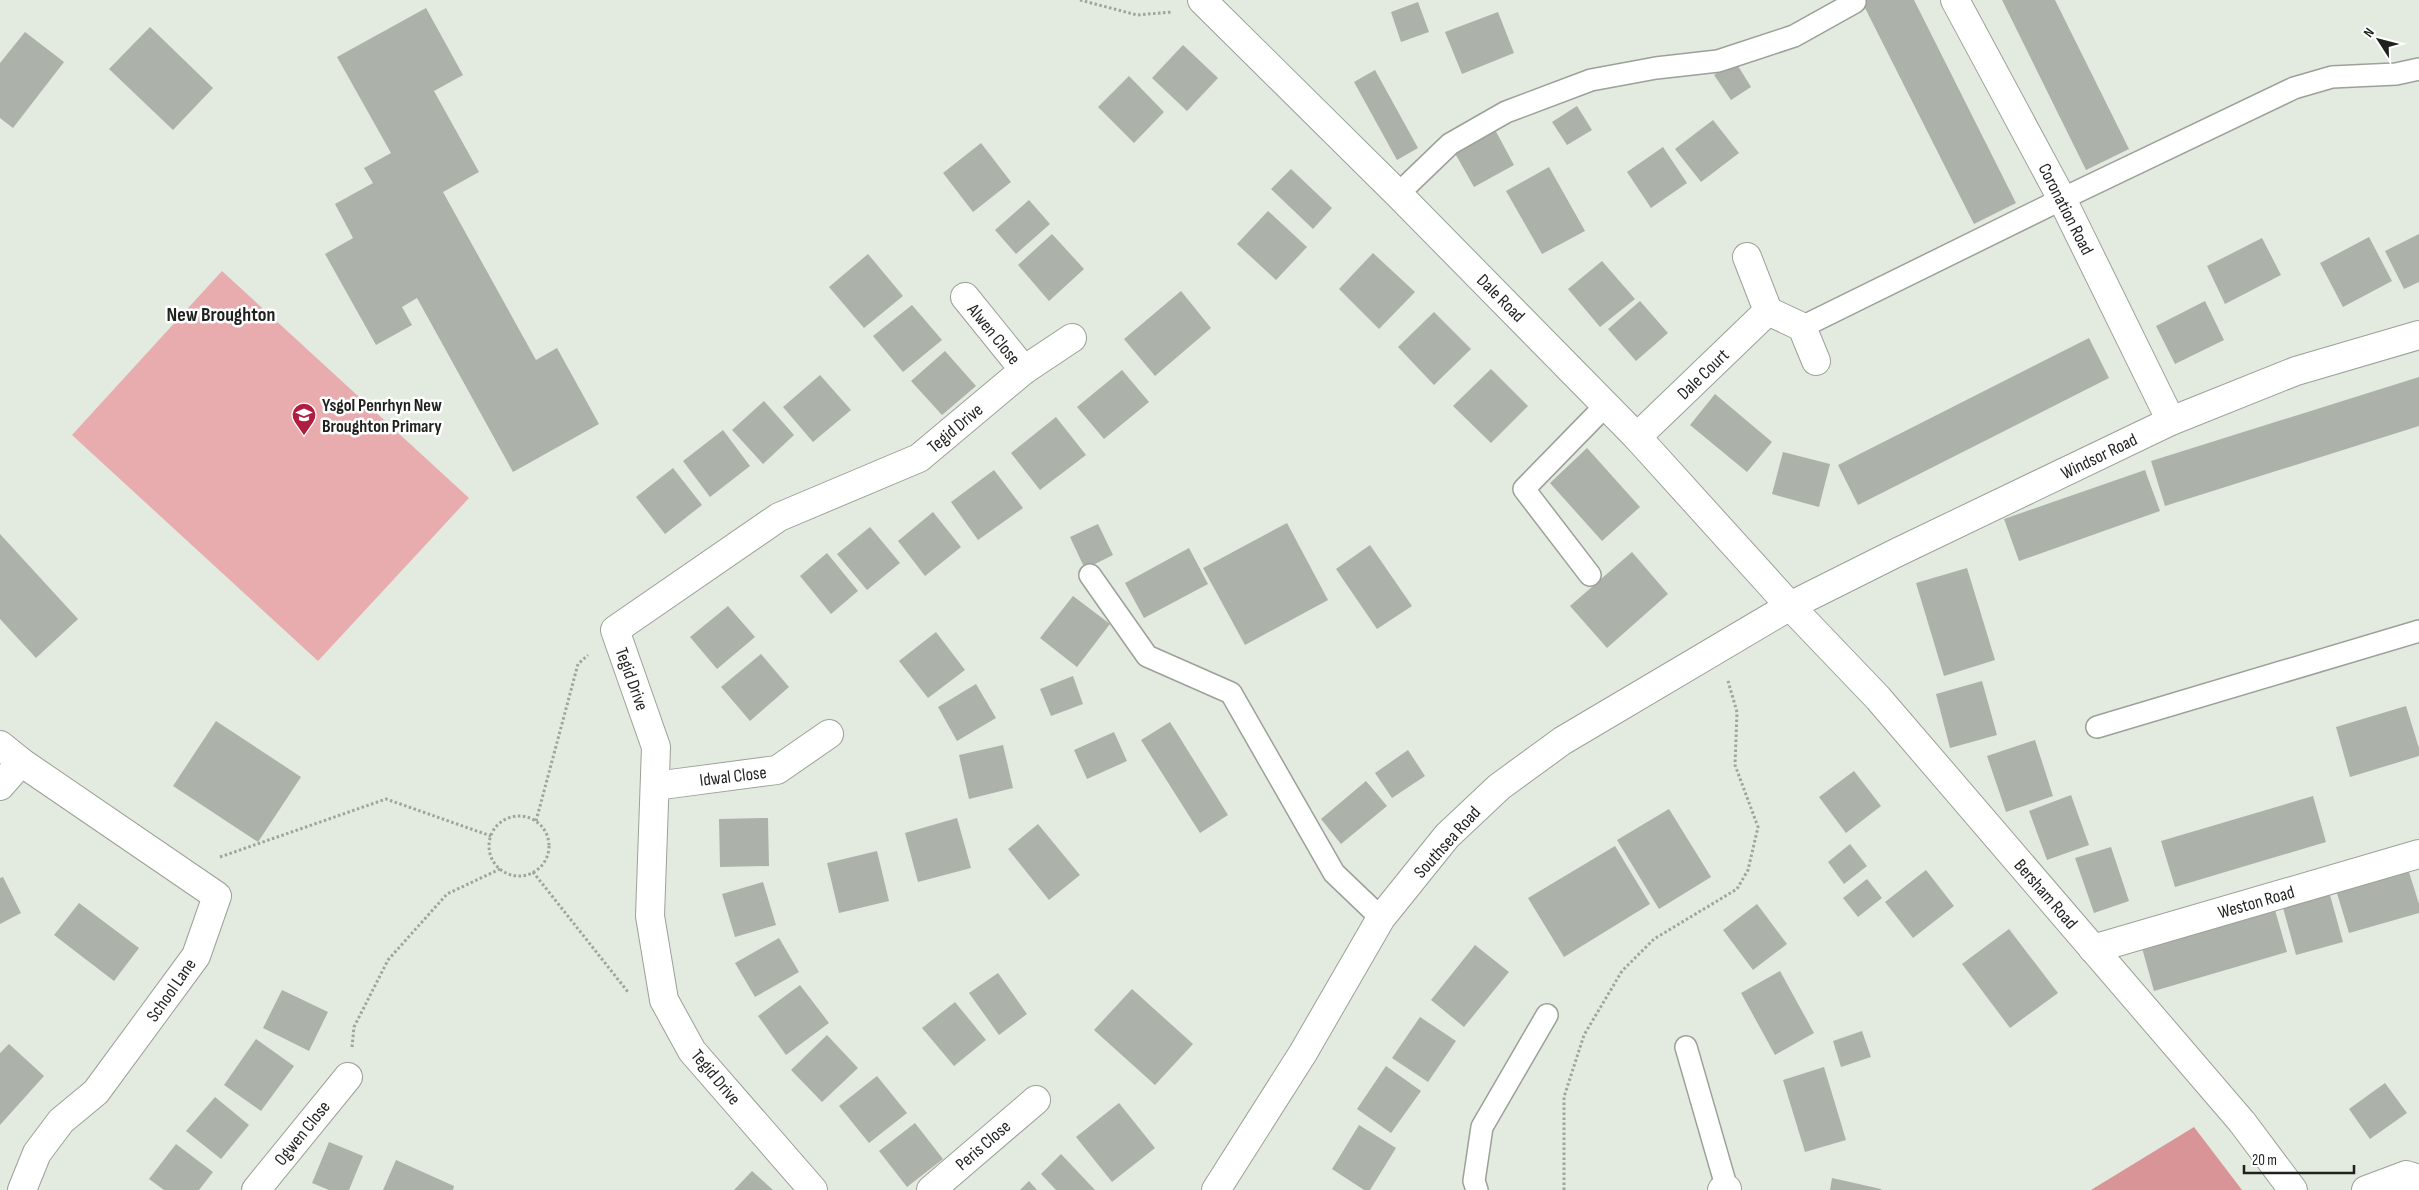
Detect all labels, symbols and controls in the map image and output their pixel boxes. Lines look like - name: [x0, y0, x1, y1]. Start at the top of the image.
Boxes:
- north arrow: [2354, 15, 2404, 65]
- text: N: [2360, 25, 2378, 41]
- street label: Coronation Road: [2034, 160, 2098, 258]
- street label: Dale Road: [1472, 270, 1529, 327]
- street label: Alwen Close: [962, 299, 1025, 369]
- district label: New Broughton: [167, 303, 275, 327]
- street label: Dale Court: [1673, 344, 1734, 404]
- place label: Ysgol Penrhyn New Broughton Primary: [322, 395, 442, 437]
- street label: Tegid Drive: [923, 399, 987, 458]
- school or university icon: Ysgol Penrhyn New Broughton Primary: [291, 402, 317, 436]
- street label: Windsor Road: [2058, 429, 2141, 484]
- street label: Tegid Drive: [610, 645, 653, 714]
- street label: Idwal Close: [698, 762, 768, 791]
- street label: Southsea Road: [1410, 802, 1485, 883]
- street label: Bersham Road: [2010, 855, 2082, 934]
- street label: Weston Road: [2216, 882, 2297, 923]
- street label: School Lane: [142, 955, 201, 1026]
- street label: Tegid Drive: [686, 1045, 745, 1109]
- street label: Ogwen Close: [270, 1097, 335, 1170]
- street label: Peris Close: [952, 1116, 1015, 1175]
- scale bar: [2244, 1142, 2354, 1174]
- text: 20 m: [2252, 1151, 2277, 1170]

